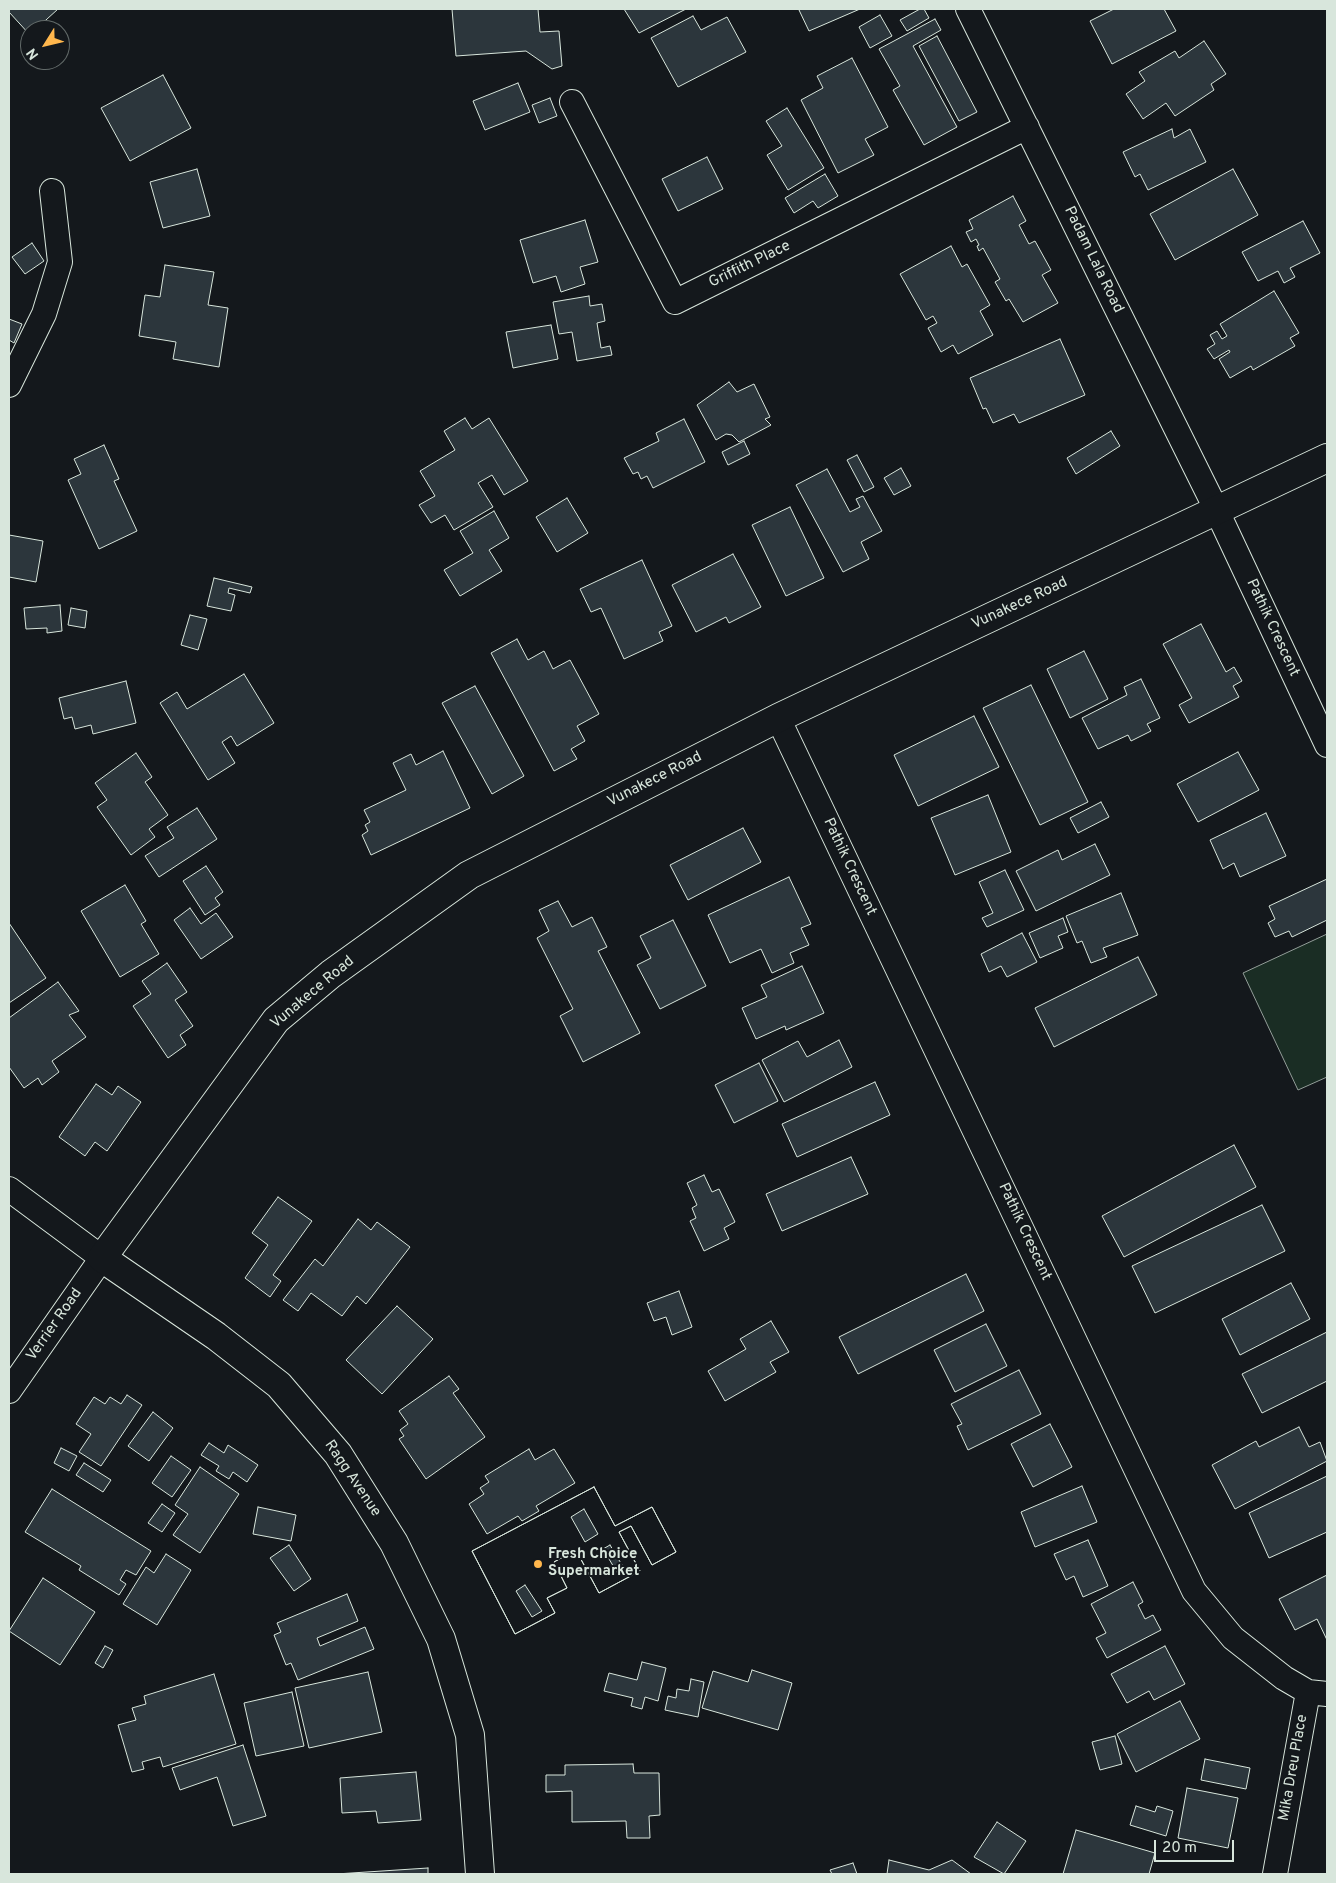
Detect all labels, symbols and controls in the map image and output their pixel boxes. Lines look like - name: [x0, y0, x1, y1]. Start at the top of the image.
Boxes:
- north arrow: [20, 20, 70, 70]
- text: N: [23, 44, 43, 63]
- street label: Padam Lala Road: [1059, 204, 1127, 316]
- street label: Griffith Place: [706, 238, 794, 292]
- street label: Vunakece Road: [969, 574, 1071, 634]
- street label: Pathik Crescent: [1242, 576, 1302, 680]
- street label: Vunakece Road: [605, 748, 705, 812]
- street label: Pathik Crescent: [819, 815, 879, 919]
- street label: Vunakece Road: [268, 953, 358, 1033]
- street label: Pathik Crescent: [994, 1180, 1054, 1284]
- street label: Verrier Road: [23, 1285, 87, 1365]
- street label: Ragg Avenue: [320, 1437, 384, 1521]
- place label: Fresh Choice Supermarket: [548, 1546, 639, 1581]
- marker: Fresh Choice Supermarket: [532, 1558, 544, 1570]
- street label: Mika Dreu Place: [1276, 1713, 1312, 1823]
- scale bar: [1156, 1830, 1236, 1862]
- text: 20 m: [1162, 1839, 1197, 1858]

